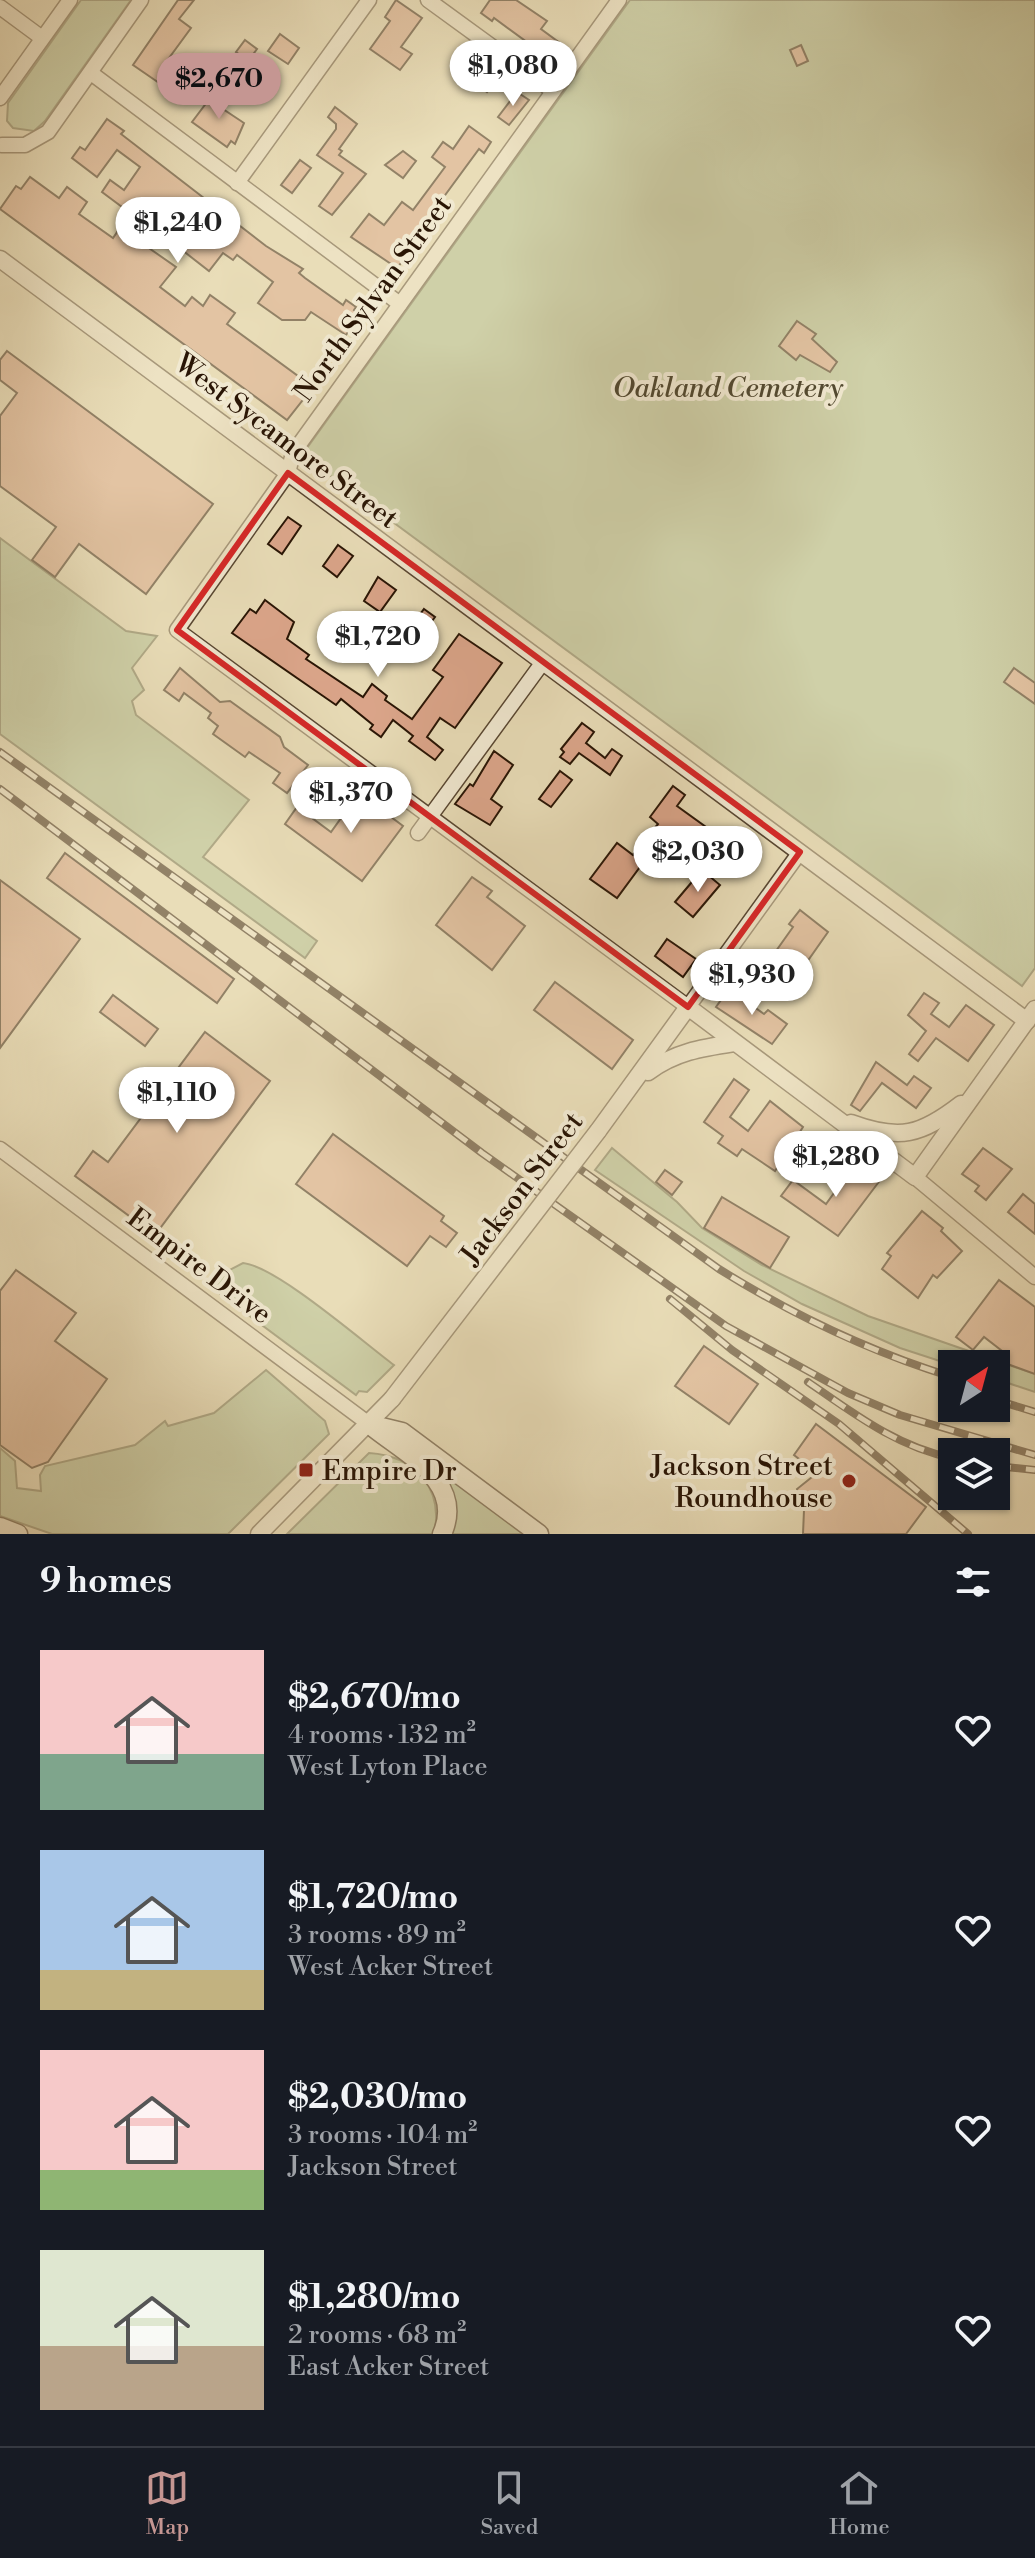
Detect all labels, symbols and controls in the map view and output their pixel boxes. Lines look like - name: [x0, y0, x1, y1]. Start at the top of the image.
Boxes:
- pin: $1,080: [448, 40, 578, 108]
- text: $1,080: [468, 50, 558, 82]
- pin: $2,670: [154, 53, 284, 121]
- text: $2,670: [175, 63, 263, 95]
- street label: North Sylvan Street: [287, 189, 460, 409]
- pin: $1,240: [113, 197, 243, 265]
- text: $1,240: [133, 207, 223, 239]
- street label: West Sycamore Street: [167, 345, 405, 537]
- park label: Oakland Cemetery: [613, 371, 845, 406]
- pin: $1,720: [313, 611, 443, 679]
- text: $1,720: [335, 621, 421, 653]
- pin: $1,370: [286, 767, 416, 835]
- text: $1,370: [309, 777, 393, 809]
- pin: $2,030: [633, 826, 763, 894]
- text: $2,030: [651, 836, 745, 868]
- pin: $1,930: [687, 949, 817, 1017]
- text: $1,930: [708, 959, 796, 991]
- pin: $1,110: [112, 1067, 242, 1135]
- text: $1,110: [137, 1077, 217, 1109]
- street label: Jackson Street: [453, 1105, 591, 1273]
- pin: $1,280: [771, 1131, 901, 1199]
- text: $1,280: [792, 1141, 880, 1173]
- street label: Empire Drive: [120, 1200, 278, 1332]
- north arrow: [938, 1350, 1010, 1422]
- map controls: [938, 1350, 1010, 1510]
- button: layers: [938, 1438, 1010, 1510]
- place label: Jackson Street Roundhouse: [650, 1449, 833, 1516]
- place label: Empire Dr: [322, 1454, 457, 1489]
- marker: Empire Dr: [297, 1461, 315, 1479]
- marker: Jackson Street Roundhouse: [840, 1472, 858, 1490]
- icon: filters: [951, 1560, 995, 1604]
- text: 9 homes: [40, 1561, 172, 1603]
- text: $2,670/mo: [288, 1677, 461, 1719]
- icon: home: [104, 1682, 200, 1778]
- icon: heart: [951, 1708, 995, 1752]
- text: 4 rooms · 132 m²: [288, 1719, 476, 1751]
- text: West Lyton Place: [288, 1751, 488, 1783]
- text: $1,720/mo: [288, 1877, 458, 1919]
- icon: home: [104, 1882, 200, 1978]
- icon: heart: [951, 1908, 995, 1952]
- text: 3 rooms · 89 m²: [288, 1919, 466, 1951]
- text: West Acker Street: [288, 1951, 493, 1983]
- text: $2,030/mo: [288, 2077, 467, 2119]
- icon: home: [104, 2082, 200, 2178]
- icon: heart: [951, 2108, 995, 2152]
- text: 3 rooms · 104 m²: [288, 2119, 477, 2151]
- text: Jackson Street: [288, 2151, 457, 2183]
- text: $1,280/mo: [288, 2277, 460, 2319]
- icon: home: [104, 2282, 200, 2378]
- icon: heart: [951, 2308, 995, 2352]
- text: 2 rooms · 68 m²: [288, 2319, 466, 2351]
- text: East Acker Street: [288, 2351, 489, 2383]
- tab: Map: [145, 2466, 189, 2541]
- tab: Saved: [480, 2466, 538, 2541]
- tab: Home: [829, 2466, 890, 2541]

